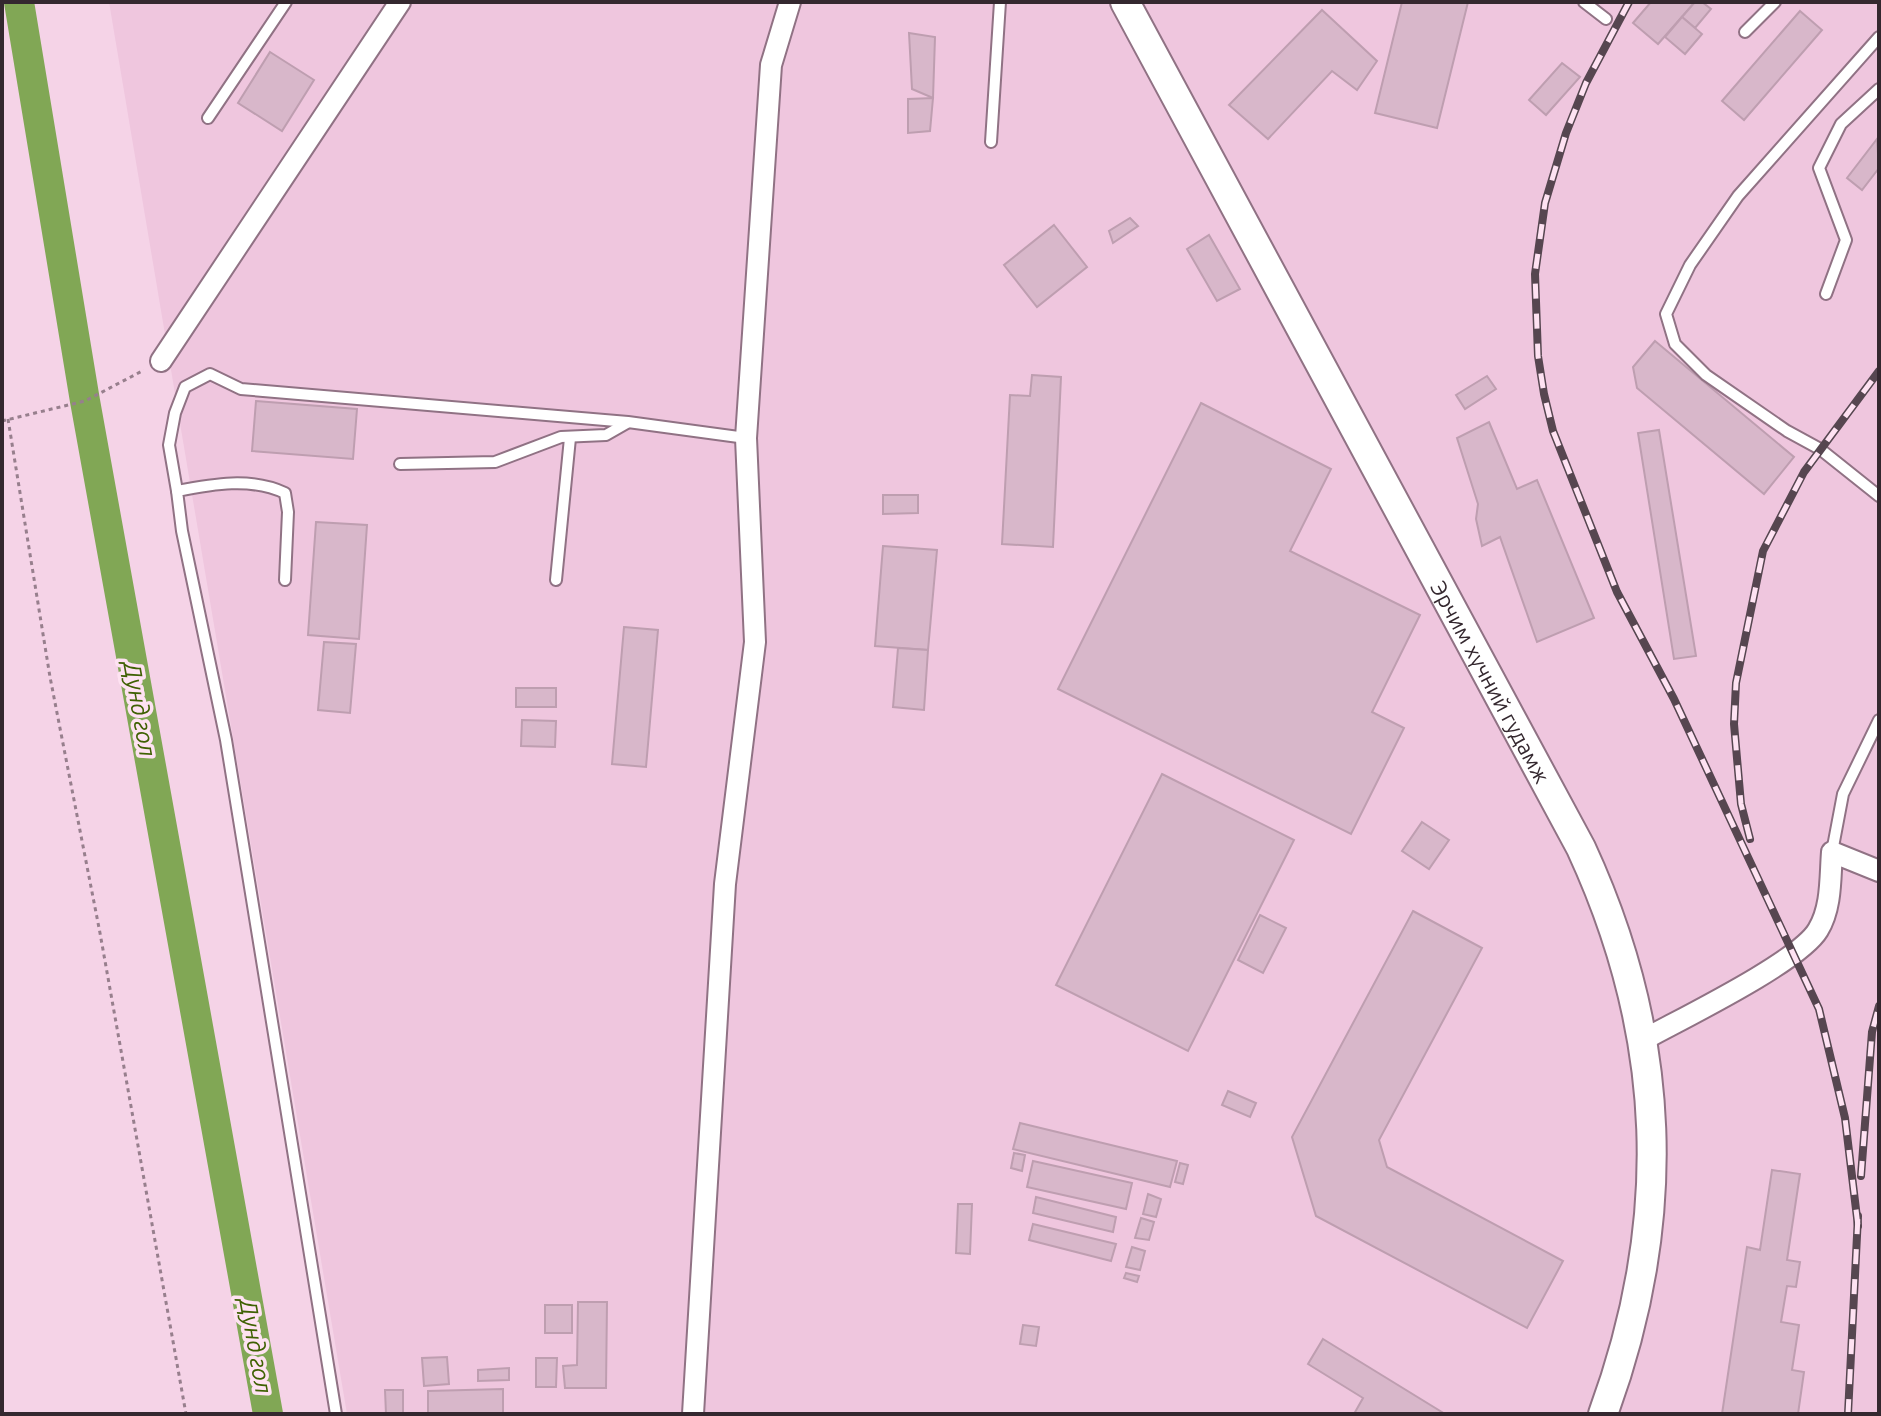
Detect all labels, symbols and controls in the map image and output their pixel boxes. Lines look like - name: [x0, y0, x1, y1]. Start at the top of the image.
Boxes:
- street label: Эрчим хүчний гудамж: [1427, 576, 1556, 787]
- water label: Дунд гол: [118, 656, 162, 759]
- water label: Дунд гол: [234, 1293, 278, 1396]

